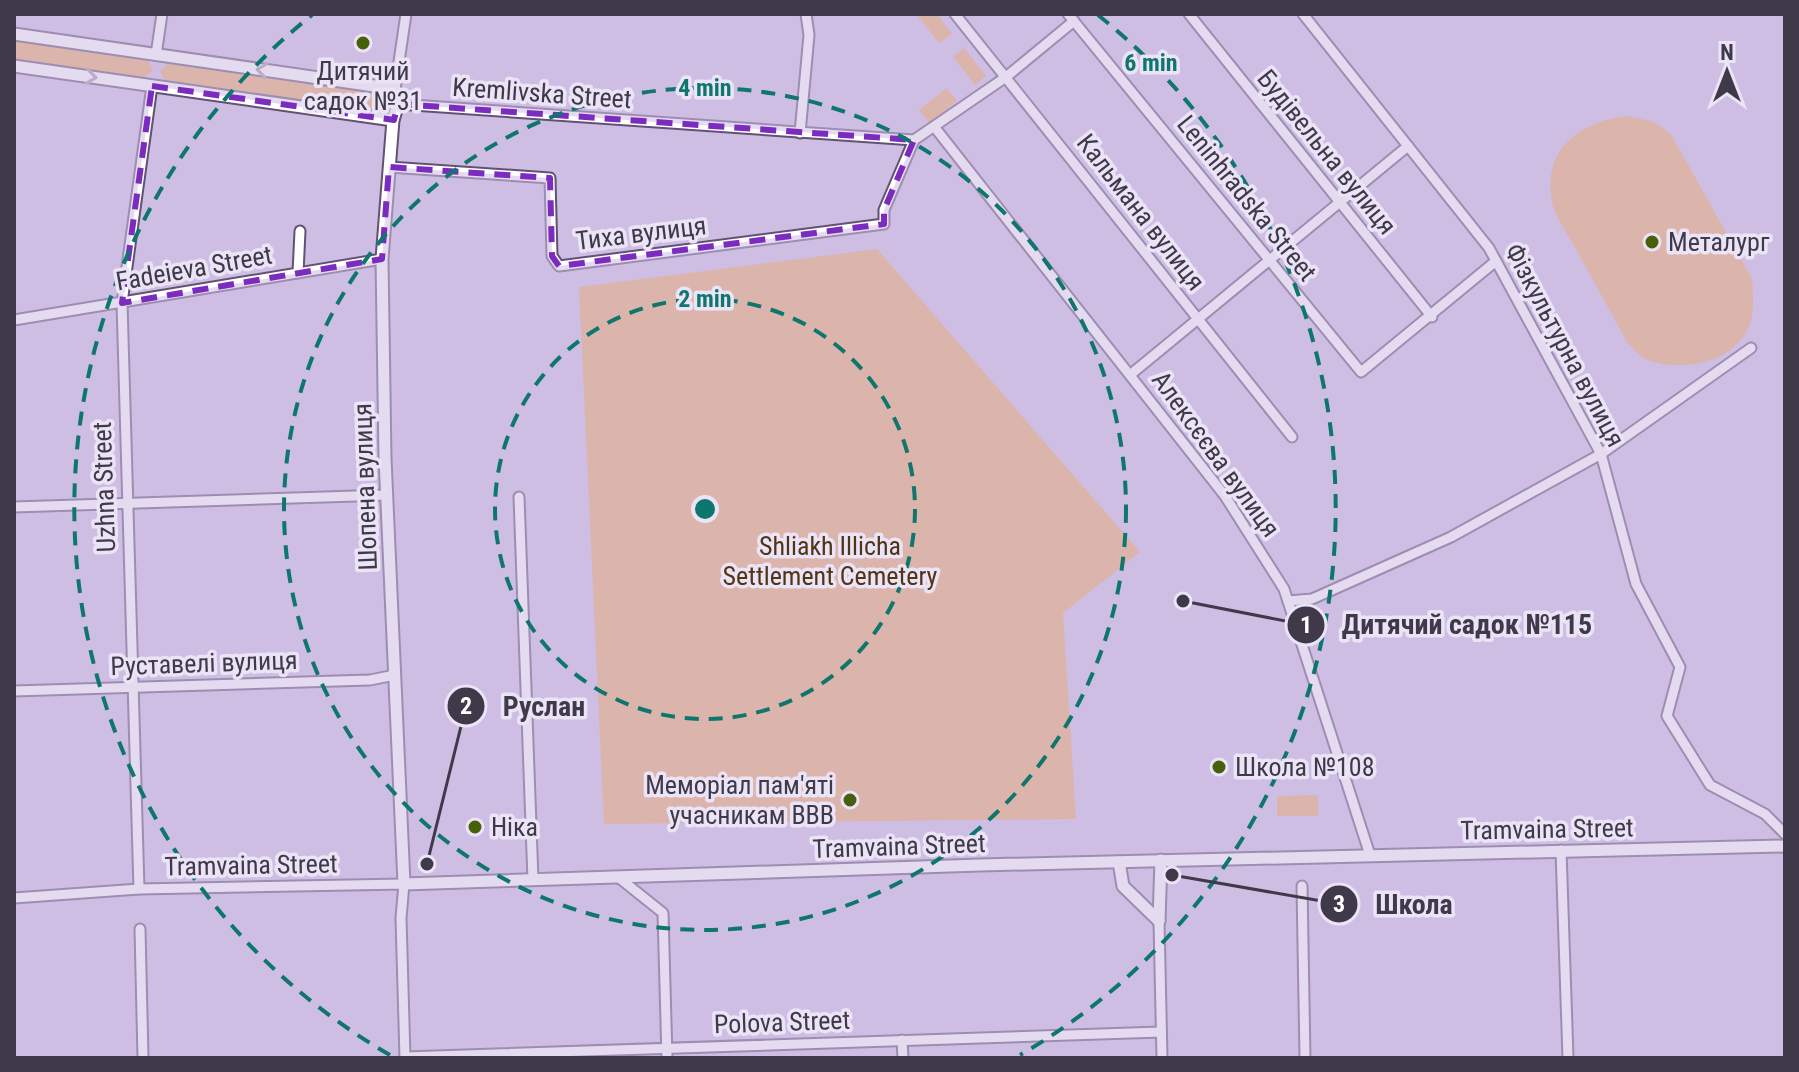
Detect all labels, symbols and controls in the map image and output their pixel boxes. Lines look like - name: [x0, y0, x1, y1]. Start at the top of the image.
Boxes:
- north arrow: [1687, 32, 1767, 112]
- marker: Дитячий садок №31: [354, 34, 372, 52]
- text: N: [1720, 40, 1734, 65]
- text: 6 min: [1124, 49, 1178, 77]
- place label: Дитячий садок №31: [304, 56, 422, 116]
- one-way arrow: [255, 62, 269, 79]
- street label: Будівельна вулиця: [1251, 64, 1403, 240]
- one-way arrow: [84, 68, 98, 85]
- street label: Kremlivska Street: [451, 72, 633, 114]
- text: 4 min: [678, 74, 732, 102]
- street label: Leninhradska Street: [1171, 109, 1323, 287]
- street label: Кальмана вулиця: [1071, 128, 1211, 296]
- street label: Тиха вулиця: [574, 210, 708, 256]
- place label: Металург: [1668, 227, 1770, 257]
- marker: Металург: [1643, 233, 1661, 251]
- street label: Фiзкультурна вулиця: [1499, 238, 1631, 452]
- street label: Fadeieva Street: [114, 240, 274, 296]
- text: 2 min: [678, 285, 732, 313]
- street label: Алексєєва вулиця: [1146, 365, 1286, 543]
- street label: Шопена вулиця: [347, 403, 383, 571]
- street label: Uzhna Street: [87, 421, 121, 553]
- centre of rings: [691, 495, 719, 523]
- park label: Shliakh Illicha Settlement Cemetery: [723, 531, 938, 591]
- callout: Дитячий садок №115: [1286, 599, 1608, 651]
- text: Дитячий садок №115: [1342, 608, 1592, 641]
- text: 1: [1300, 611, 1312, 639]
- street label: Руставелі вулиця: [110, 645, 298, 681]
- callout: Руслан: [446, 680, 601, 732]
- text: Руслан: [503, 690, 585, 723]
- text: 2: [460, 692, 472, 720]
- place label: Школа №108: [1235, 752, 1375, 782]
- marker: Школа №108: [1210, 758, 1228, 776]
- place label: Меморіал пам'яті учасникам ВВВ: [645, 770, 834, 830]
- marker: Меморіал пам'яті учасникам ВВВ: [841, 791, 859, 809]
- place label: Ніка: [491, 812, 538, 842]
- street label: Tramvaina Street: [1460, 812, 1634, 846]
- marker: Ніка: [466, 818, 484, 836]
- street label: Tramvaina Street: [812, 828, 986, 864]
- street label: Tramvaina Street: [164, 848, 338, 882]
- callout: Школа: [1319, 878, 1469, 930]
- text: Школа: [1375, 888, 1453, 921]
- text: 3: [1333, 890, 1345, 918]
- street label: Polova Street: [713, 1005, 851, 1039]

